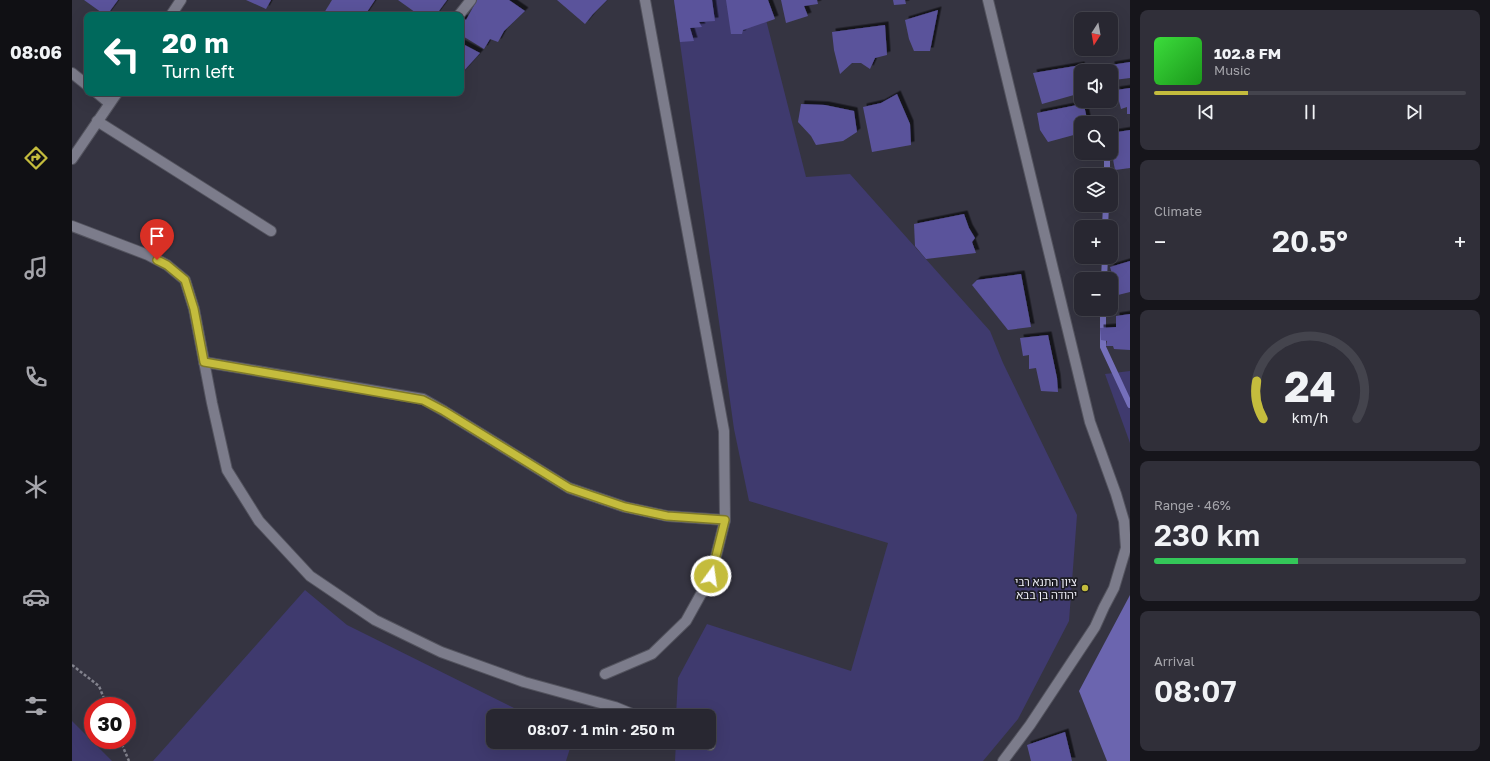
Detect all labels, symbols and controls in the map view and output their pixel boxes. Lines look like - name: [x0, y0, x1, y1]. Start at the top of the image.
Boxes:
- north arrow: [1074, 12, 1118, 56]
- map controls: [1074, 12, 1118, 316]
- text: 20 m: [162, 26, 229, 59]
- icon: left: [96, 28, 148, 80]
- text: 08:06: [10, 41, 62, 63]
- text: 102.8 FM: [1214, 44, 1281, 62]
- text: Turn left: [162, 60, 235, 82]
- text: Music: [1214, 62, 1251, 78]
- button: sound: [1074, 64, 1118, 108]
- icon: previous: [1195, 101, 1217, 123]
- icon: pause: [1299, 101, 1321, 123]
- icon: next: [1403, 101, 1425, 123]
- button: search: [1074, 116, 1118, 160]
- icon: directions: [22, 144, 50, 172]
- button: layers: [1074, 168, 1118, 212]
- text: Climate: [1154, 203, 1202, 219]
- pin: [140, 219, 174, 260]
- button: +: [1074, 220, 1118, 264]
- text: 20.5°: [1272, 223, 1348, 259]
- icon: arrive: [146, 225, 168, 247]
- text: −: [1154, 228, 1166, 255]
- text: +: [1454, 228, 1466, 255]
- icon: music: [22, 254, 50, 282]
- button: −: [1074, 272, 1118, 316]
- text: 24: [1284, 360, 1336, 410]
- icon: phone: [22, 363, 50, 391]
- text: km/h: [1292, 408, 1328, 425]
- icon: climate: [22, 473, 50, 501]
- text: Range · 46%: [1154, 497, 1231, 513]
- text: 230 km: [1154, 517, 1260, 553]
- position arrow: [690, 555, 732, 597]
- place label: ציון התנא רבי יהודה בן בבא: [1015, 575, 1077, 601]
- icon: car: [22, 583, 50, 611]
- marker: ציון התנא רבי יהודה בן בבא: [1080, 583, 1090, 593]
- text: Arrival: [1154, 653, 1195, 669]
- text: 08:07: [1154, 673, 1237, 709]
- icon: filters: [22, 692, 50, 720]
- speed limit sign: 30: [84, 697, 136, 749]
- text: 08:07 · 1 min · 250 m: [527, 720, 675, 738]

